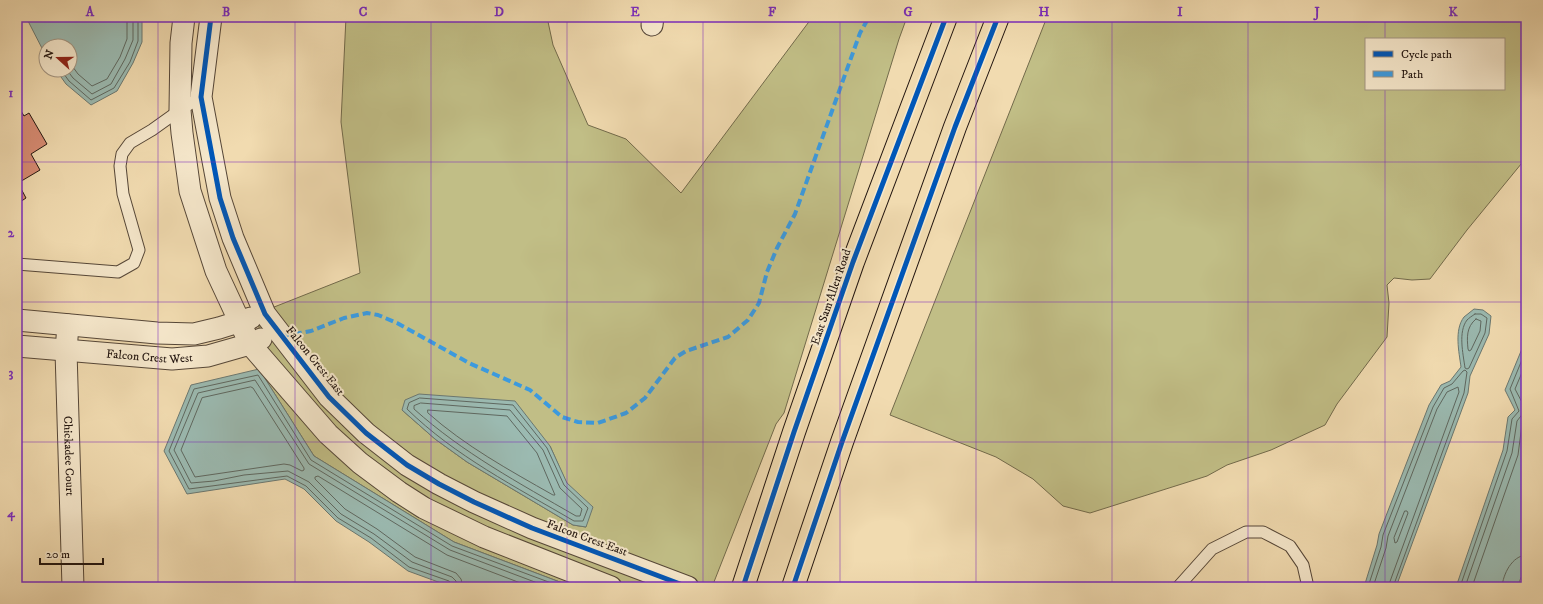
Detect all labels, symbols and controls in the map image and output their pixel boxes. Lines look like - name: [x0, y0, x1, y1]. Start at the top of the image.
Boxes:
- text: A: [85, 4, 95, 20]
- text: B: [222, 4, 230, 20]
- text: C: [359, 4, 368, 20]
- text: D: [494, 4, 504, 20]
- text: E: [630, 4, 640, 20]
- text: F: [768, 4, 777, 20]
- text: G: [903, 4, 913, 20]
- text: H: [1039, 4, 1050, 20]
- text: I: [1177, 4, 1183, 20]
- text: J: [1312, 4, 1320, 21]
- text: K: [1448, 4, 1458, 20]
- north arrow: [38, 38, 78, 78]
- legend: [1365, 38, 1505, 90]
- text: Cycle path: [1401, 47, 1453, 62]
- text: N: [41, 48, 58, 61]
- text: Path: [1401, 67, 1424, 82]
- text: 1: [9, 85, 14, 101]
- text: 2: [8, 225, 15, 241]
- street label: East Sam Allen Road: [808, 247, 854, 347]
- street label: Falcon Crest East: [283, 323, 348, 399]
- street label: Falcon Crest West: [106, 346, 193, 367]
- text: 3: [9, 365, 14, 381]
- street label: Chickadee Court: [60, 416, 78, 496]
- text: 4: [6, 505, 15, 522]
- street label: Falcon Crest East: [545, 516, 630, 560]
- scale bar: [40, 540, 103, 566]
- text: 20 m: [46, 547, 70, 562]

